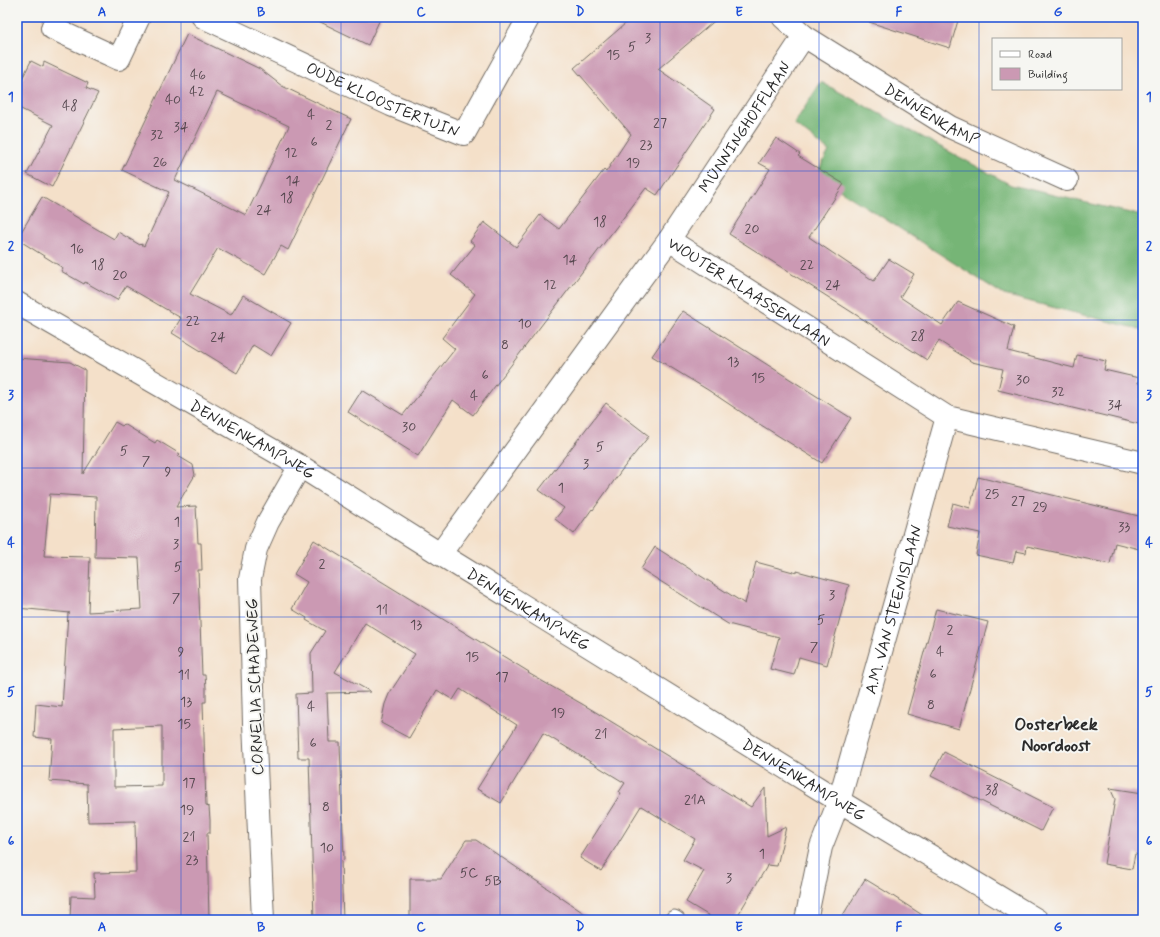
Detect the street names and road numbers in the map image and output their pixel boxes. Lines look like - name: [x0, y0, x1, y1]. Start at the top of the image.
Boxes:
- street label: MÜNNINGHOFFLAAN: [694, 57, 797, 197]
- street label: OUDE KLOOSTERTUIN: [302, 58, 462, 143]
- street label: DENNENKAMP: [879, 79, 983, 151]
- street label: WOUTER KLAASSENLAAN: [663, 233, 834, 352]
- street label: DENNENKAMPWEG: [185, 396, 318, 485]
- street label: A.M. VAN STEENISLAAN: [861, 523, 928, 697]
- street label: DENNENKAMPWEG: [462, 564, 593, 656]
- street label: CORNELIA SCHADEWEG: [242, 598, 269, 776]
- street label: DENNENKAMPWEG: [737, 734, 869, 826]

